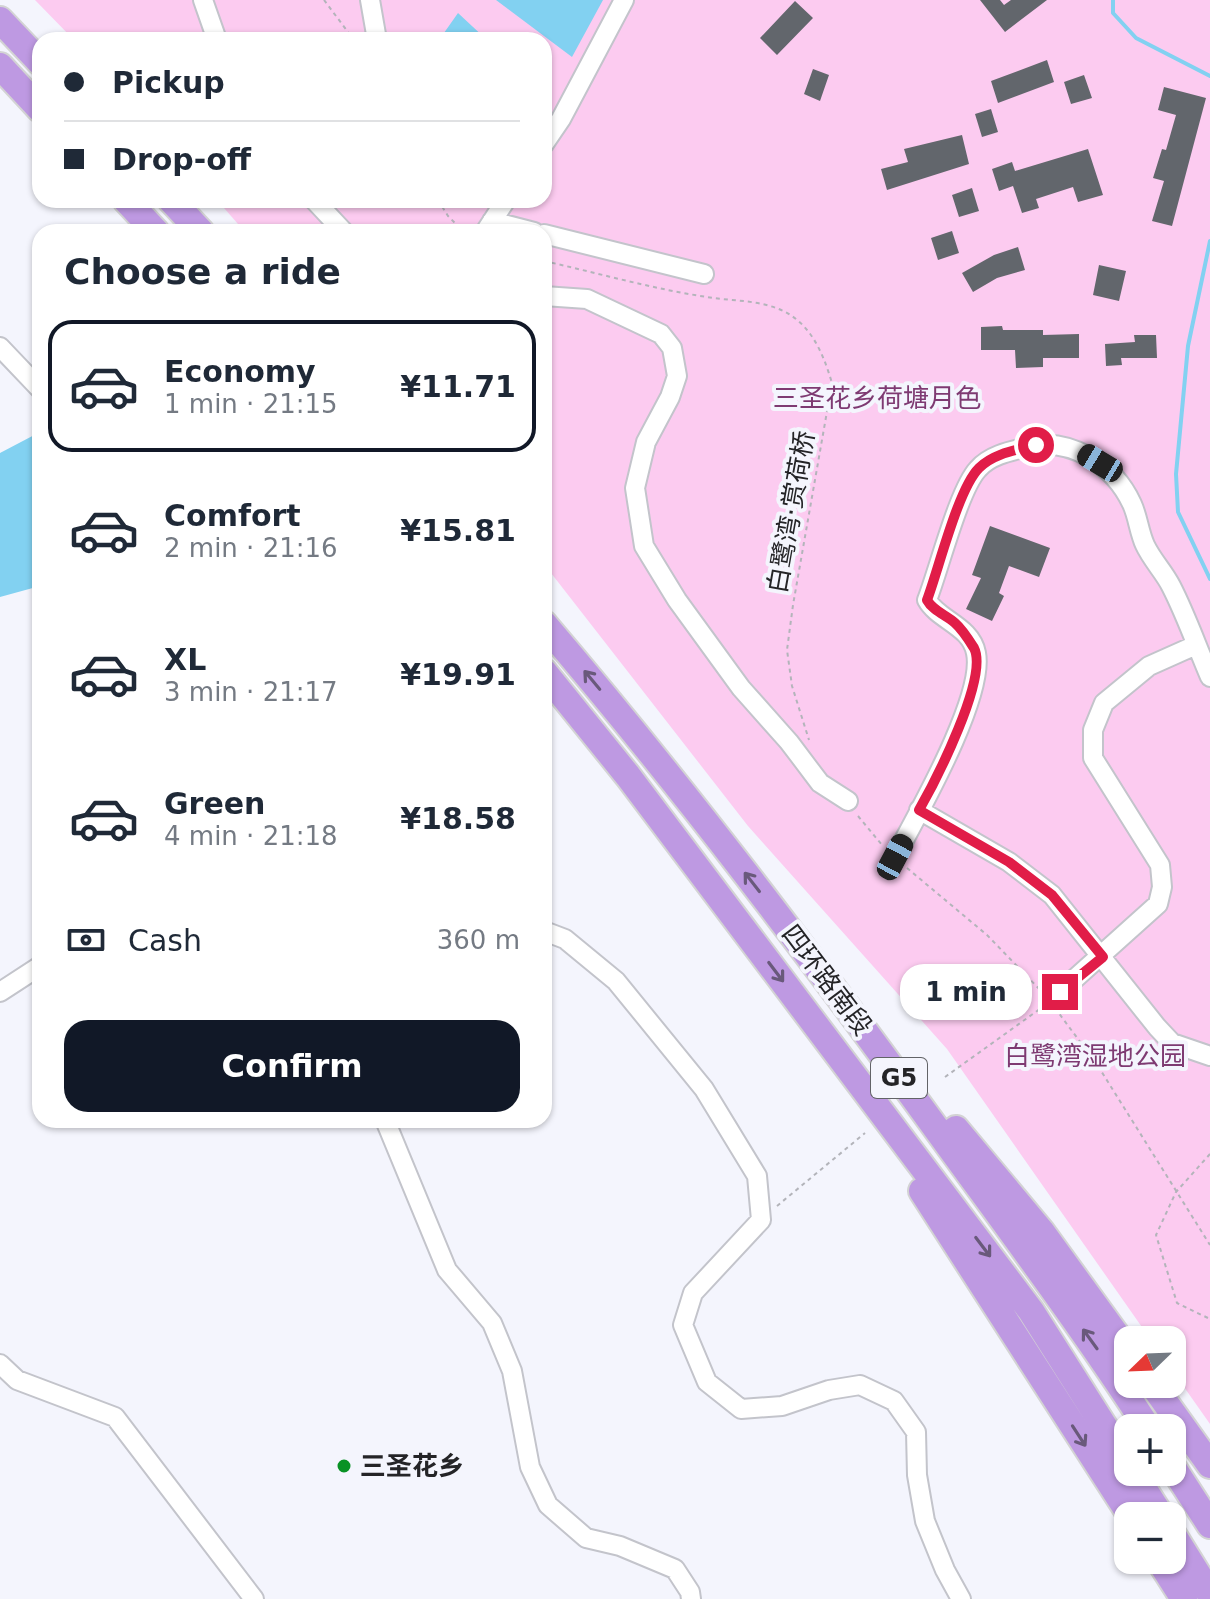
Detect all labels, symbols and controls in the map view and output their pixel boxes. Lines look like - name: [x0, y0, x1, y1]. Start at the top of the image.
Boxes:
- text: Pickup: [112, 65, 225, 100]
- text: Drop-off: [112, 142, 251, 177]
- text: Choose a ride: [64, 251, 341, 292]
- icon: car: [68, 350, 140, 422]
- text: Economy: [164, 354, 316, 389]
- text: ¥11.71: [400, 369, 516, 404]
- park label: 三圣花乡荷塘月色: [773, 383, 981, 413]
- text: 1 min · 21:15: [164, 389, 338, 419]
- route start: [1018, 427, 1054, 463]
- street label: 白鹭湾·赏荷桥: [762, 429, 820, 595]
- car: [1073, 440, 1127, 486]
- icon: car: [68, 494, 140, 566]
- text: Comfort: [164, 498, 301, 533]
- text: ¥15.81: [400, 513, 516, 548]
- text: 2 min · 21:16: [164, 533, 338, 563]
- icon: car: [68, 638, 140, 710]
- text: XL: [164, 642, 206, 677]
- text: ¥19.91: [400, 657, 516, 692]
- one-way arrow: [583, 670, 601, 691]
- text: 3 min · 21:17: [164, 677, 338, 707]
- icon: car: [68, 782, 140, 854]
- text: Green: [164, 786, 265, 821]
- text: ¥18.58: [400, 801, 516, 836]
- text: 4 min · 21:18: [164, 821, 338, 851]
- car: [873, 830, 917, 884]
- one-way arrow: [744, 872, 761, 894]
- icon: cash: [64, 918, 108, 962]
- street label: 四环路南段: [776, 919, 878, 1041]
- text: Cash: [128, 923, 202, 958]
- text: 360 m: [437, 925, 520, 955]
- one-way arrow: [768, 961, 785, 982]
- callout: 1 min: [900, 964, 1032, 1020]
- route end: [1042, 974, 1078, 1010]
- text: 1 min: [925, 977, 1007, 1007]
- button: Confirm: [64, 1020, 520, 1112]
- park label: 白鹭湾湿地公园: [1004, 1041, 1186, 1071]
- road number: G5: [871, 1058, 927, 1098]
- one-way arrow: [975, 1236, 992, 1257]
- north arrow: [1114, 1326, 1186, 1398]
- map controls: [1114, 1326, 1186, 1574]
- one-way arrow: [1081, 1329, 1098, 1351]
- button: +: [1114, 1414, 1186, 1486]
- one-way arrow: [1071, 1424, 1087, 1447]
- place label: 三圣花乡: [360, 1451, 464, 1481]
- marker: 三圣花乡: [335, 1457, 353, 1475]
- button: −: [1114, 1502, 1186, 1574]

